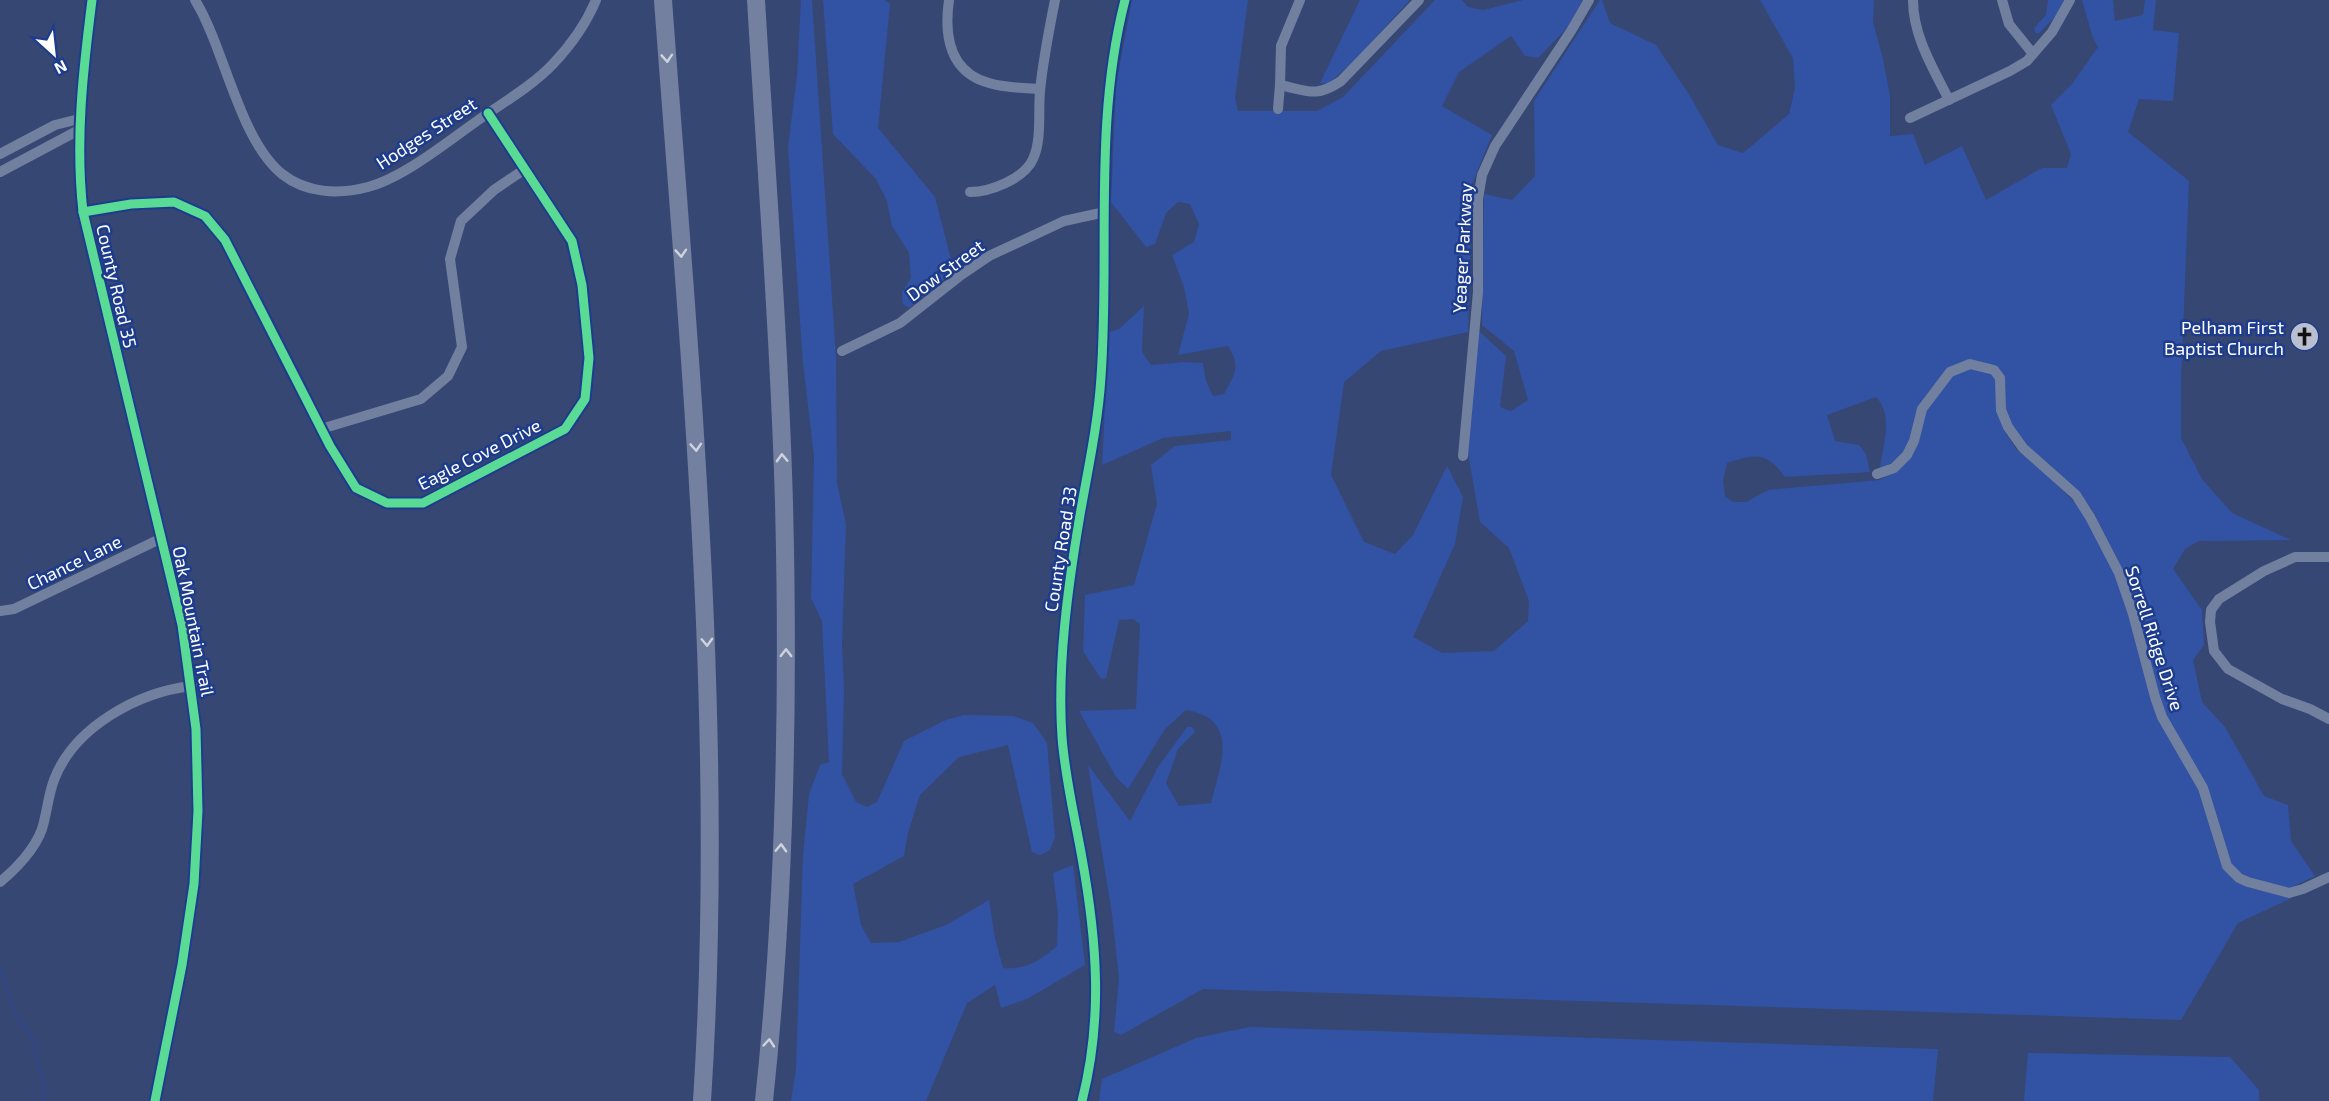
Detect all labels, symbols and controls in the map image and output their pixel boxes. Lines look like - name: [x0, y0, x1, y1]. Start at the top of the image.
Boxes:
- north arrow: [24, 24, 84, 84]
- one-way arrow: [660, 54, 673, 63]
- text: N: [52, 57, 71, 79]
- street label: Hodges Street: [372, 92, 480, 174]
- street label: Yeager Parkway: [1448, 182, 1476, 314]
- street label: County Road 35: [92, 222, 142, 350]
- street label: Dow Street: [902, 234, 988, 306]
- one-way arrow: [675, 248, 688, 257]
- place label: Pelham First Baptist Church: [2164, 316, 2284, 359]
- church icon: Pelham First Baptist Church: [2289, 321, 2321, 353]
- street label: Eagle Cove Drive: [414, 413, 544, 495]
- one-way arrow: [689, 443, 702, 452]
- one-way arrow: [776, 454, 789, 463]
- street label: County Road 33: [1039, 485, 1081, 613]
- street label: Chance Lane: [23, 530, 125, 594]
- street label: Oak Mountain Trail: [169, 544, 219, 699]
- street label: Sorrell Ridge Drive: [2121, 563, 2189, 713]
- one-way arrow: [701, 637, 713, 646]
- one-way arrow: [780, 649, 792, 658]
- one-way arrow: [775, 844, 788, 853]
- one-way arrow: [762, 1038, 775, 1047]

